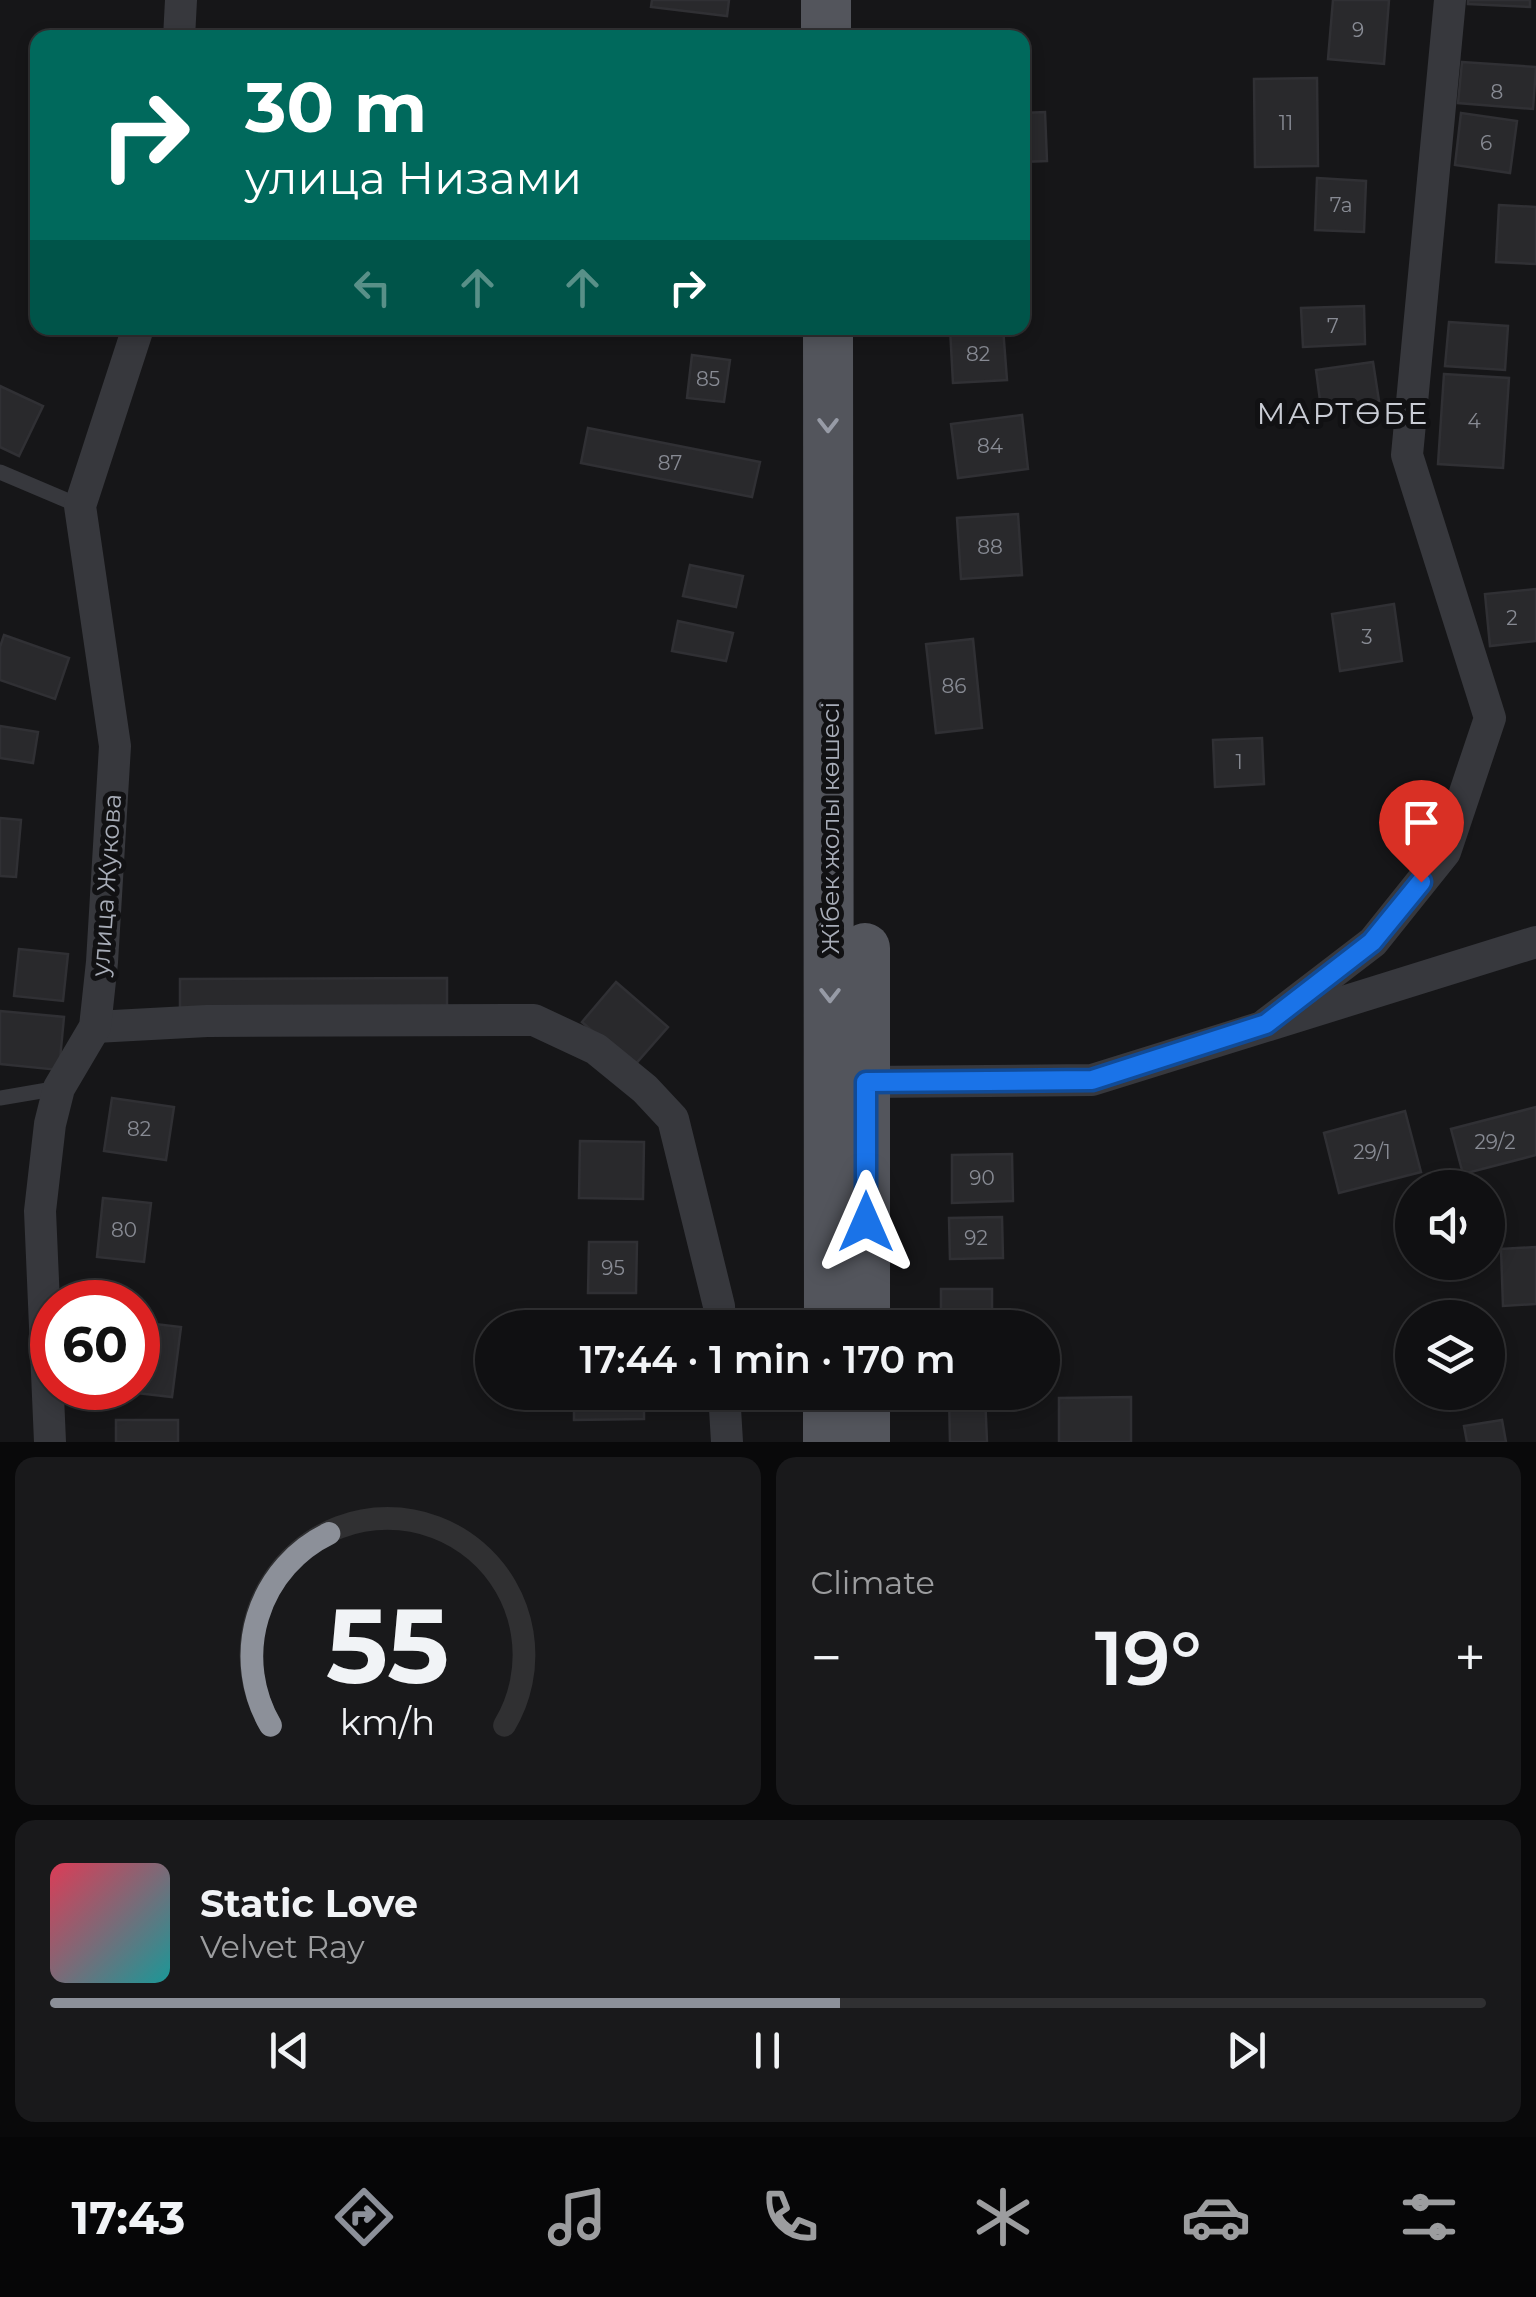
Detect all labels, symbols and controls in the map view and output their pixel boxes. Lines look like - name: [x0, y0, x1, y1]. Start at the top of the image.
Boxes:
- house number: 9: [1352, 18, 1364, 42]
- text: 30 m: [245, 64, 427, 150]
- icon: right: [80, 70, 210, 200]
- house number: 8: [1491, 80, 1503, 104]
- house number: 11: [1279, 111, 1293, 135]
- house number: 6: [1480, 131, 1492, 155]
- text: улица Низами: [245, 150, 582, 205]
- house number: 7а: [1330, 193, 1352, 217]
- icon: left: [345, 260, 400, 315]
- icon: ahead: [450, 260, 505, 315]
- icon: ahead: [555, 260, 610, 315]
- icon: right: [660, 260, 715, 315]
- house number: 7: [1327, 314, 1339, 338]
- house number: 82: [966, 342, 990, 366]
- house number: 85: [696, 367, 720, 391]
- district label: МАРТӨБЕ: [1256, 395, 1430, 432]
- house number: 4: [1467, 409, 1481, 433]
- one-way arrow: [817, 418, 839, 433]
- house number: 84: [977, 434, 1003, 458]
- house number: 87: [658, 451, 682, 475]
- house number: 88: [977, 535, 1003, 559]
- house number: 2: [1506, 606, 1518, 630]
- house number: 3: [1361, 625, 1373, 649]
- house number: 86: [942, 674, 966, 698]
- street label: Жібек жолы көшесі: [815, 702, 845, 954]
- house number: 1: [1235, 750, 1243, 774]
- pin: [1379, 780, 1464, 883]
- street label: улица Жукова: [85, 793, 127, 978]
- icon: arrive: [1394, 795, 1449, 850]
- one-way arrow: [820, 987, 841, 1003]
- house number: 82: [127, 1117, 151, 1141]
- house number: 29/2: [1474, 1130, 1516, 1154]
- house number: 29/1: [1353, 1140, 1391, 1164]
- house number: 90: [969, 1166, 995, 1190]
- position arrow: [814, 1170, 918, 1274]
- map controls: [1395, 1170, 1505, 1410]
- button: sound: [1395, 1170, 1505, 1280]
- house number: 80: [111, 1218, 137, 1242]
- house number: 92: [964, 1226, 988, 1250]
- house number: 95: [601, 1256, 625, 1280]
- speed limit sign: 60: [30, 1280, 160, 1410]
- button: layers: [1395, 1300, 1505, 1410]
- text: 17:44 · 1 min · 170 m: [579, 1336, 956, 1383]
- text: Climate: [811, 1563, 935, 1602]
- text: 55: [326, 1582, 449, 1709]
- text: 19°: [1095, 1612, 1202, 1704]
- text: −: [811, 1624, 842, 1691]
- text: +: [1454, 1624, 1486, 1691]
- text: km/h: [340, 1700, 435, 1744]
- text: Static Love: [200, 1880, 418, 1927]
- text: Velvet Ray: [200, 1927, 365, 1966]
- icon: previous: [262, 2023, 317, 2078]
- icon: pause: [740, 2023, 795, 2078]
- icon: next: [1219, 2023, 1274, 2078]
- icon: directions: [329, 2182, 399, 2252]
- icon: music: [542, 2182, 612, 2252]
- icon: phone: [755, 2182, 825, 2252]
- icon: climate: [968, 2182, 1038, 2252]
- icon: car: [1181, 2182, 1251, 2252]
- icon: filters: [1394, 2182, 1464, 2252]
- text: 17:43: [72, 2190, 185, 2245]

